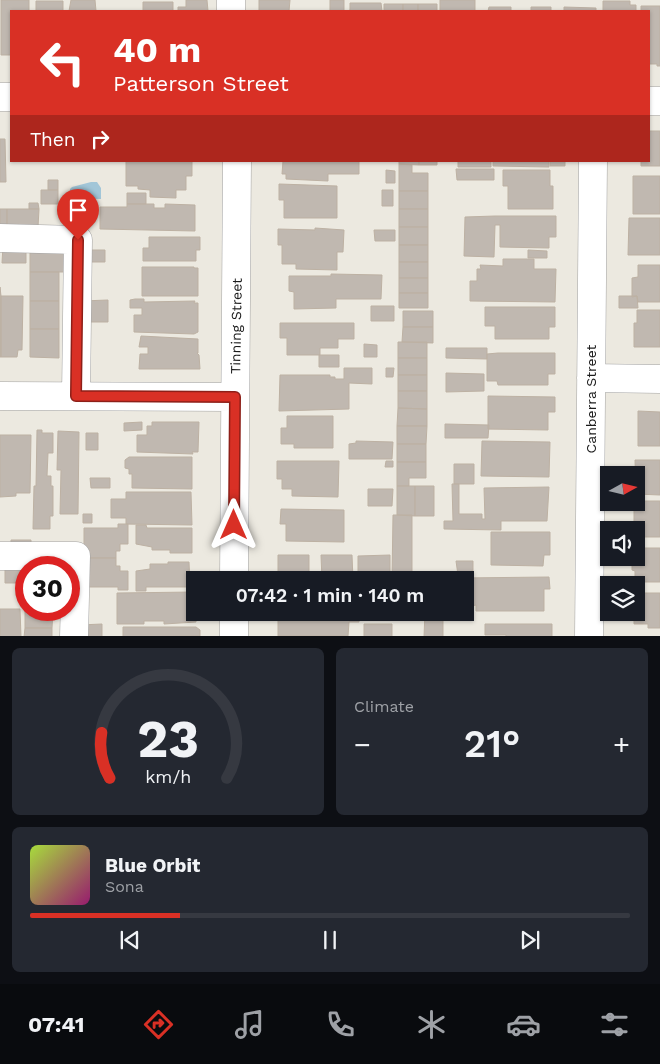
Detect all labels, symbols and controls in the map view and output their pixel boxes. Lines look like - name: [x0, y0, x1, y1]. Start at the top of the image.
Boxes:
- text: 40 m: [113, 29, 201, 71]
- icon: left: [30, 30, 95, 95]
- text: Patterson Street: [113, 71, 289, 96]
- icon: right: [86, 125, 114, 153]
- text: Then: [30, 128, 76, 151]
- pin: [57, 189, 99, 240]
- icon: arrive: [64, 196, 92, 224]
- street label: Tinning Street: [227, 278, 245, 374]
- street label: Canberra Street: [583, 344, 599, 453]
- north arrow: [600, 466, 645, 511]
- map controls: [600, 466, 645, 621]
- position arrow: [207, 498, 259, 550]
- button: sound: [600, 521, 645, 566]
- speed limit sign: 30: [15, 556, 80, 621]
- button: layers: [600, 576, 645, 621]
- text: 07:42 · 1 min · 140 m: [236, 584, 424, 607]
- text: Climate: [354, 697, 414, 716]
- text: 23: [137, 709, 199, 770]
- text: 21°: [464, 722, 520, 766]
- text: −: [354, 728, 371, 761]
- text: +: [613, 728, 630, 761]
- text: km/h: [145, 766, 191, 787]
- text: Blue Orbit: [105, 854, 200, 877]
- text: Sona: [105, 877, 144, 896]
- icon: previous: [116, 926, 144, 954]
- icon: pause: [316, 926, 344, 954]
- icon: next: [516, 926, 544, 954]
- icon: directions: [141, 1007, 176, 1042]
- icon: music: [232, 1007, 267, 1042]
- icon: phone: [323, 1007, 358, 1042]
- icon: climate: [414, 1007, 449, 1042]
- icon: car: [506, 1007, 541, 1042]
- icon: filters: [597, 1007, 632, 1042]
- text: 07:41: [28, 1012, 85, 1037]

